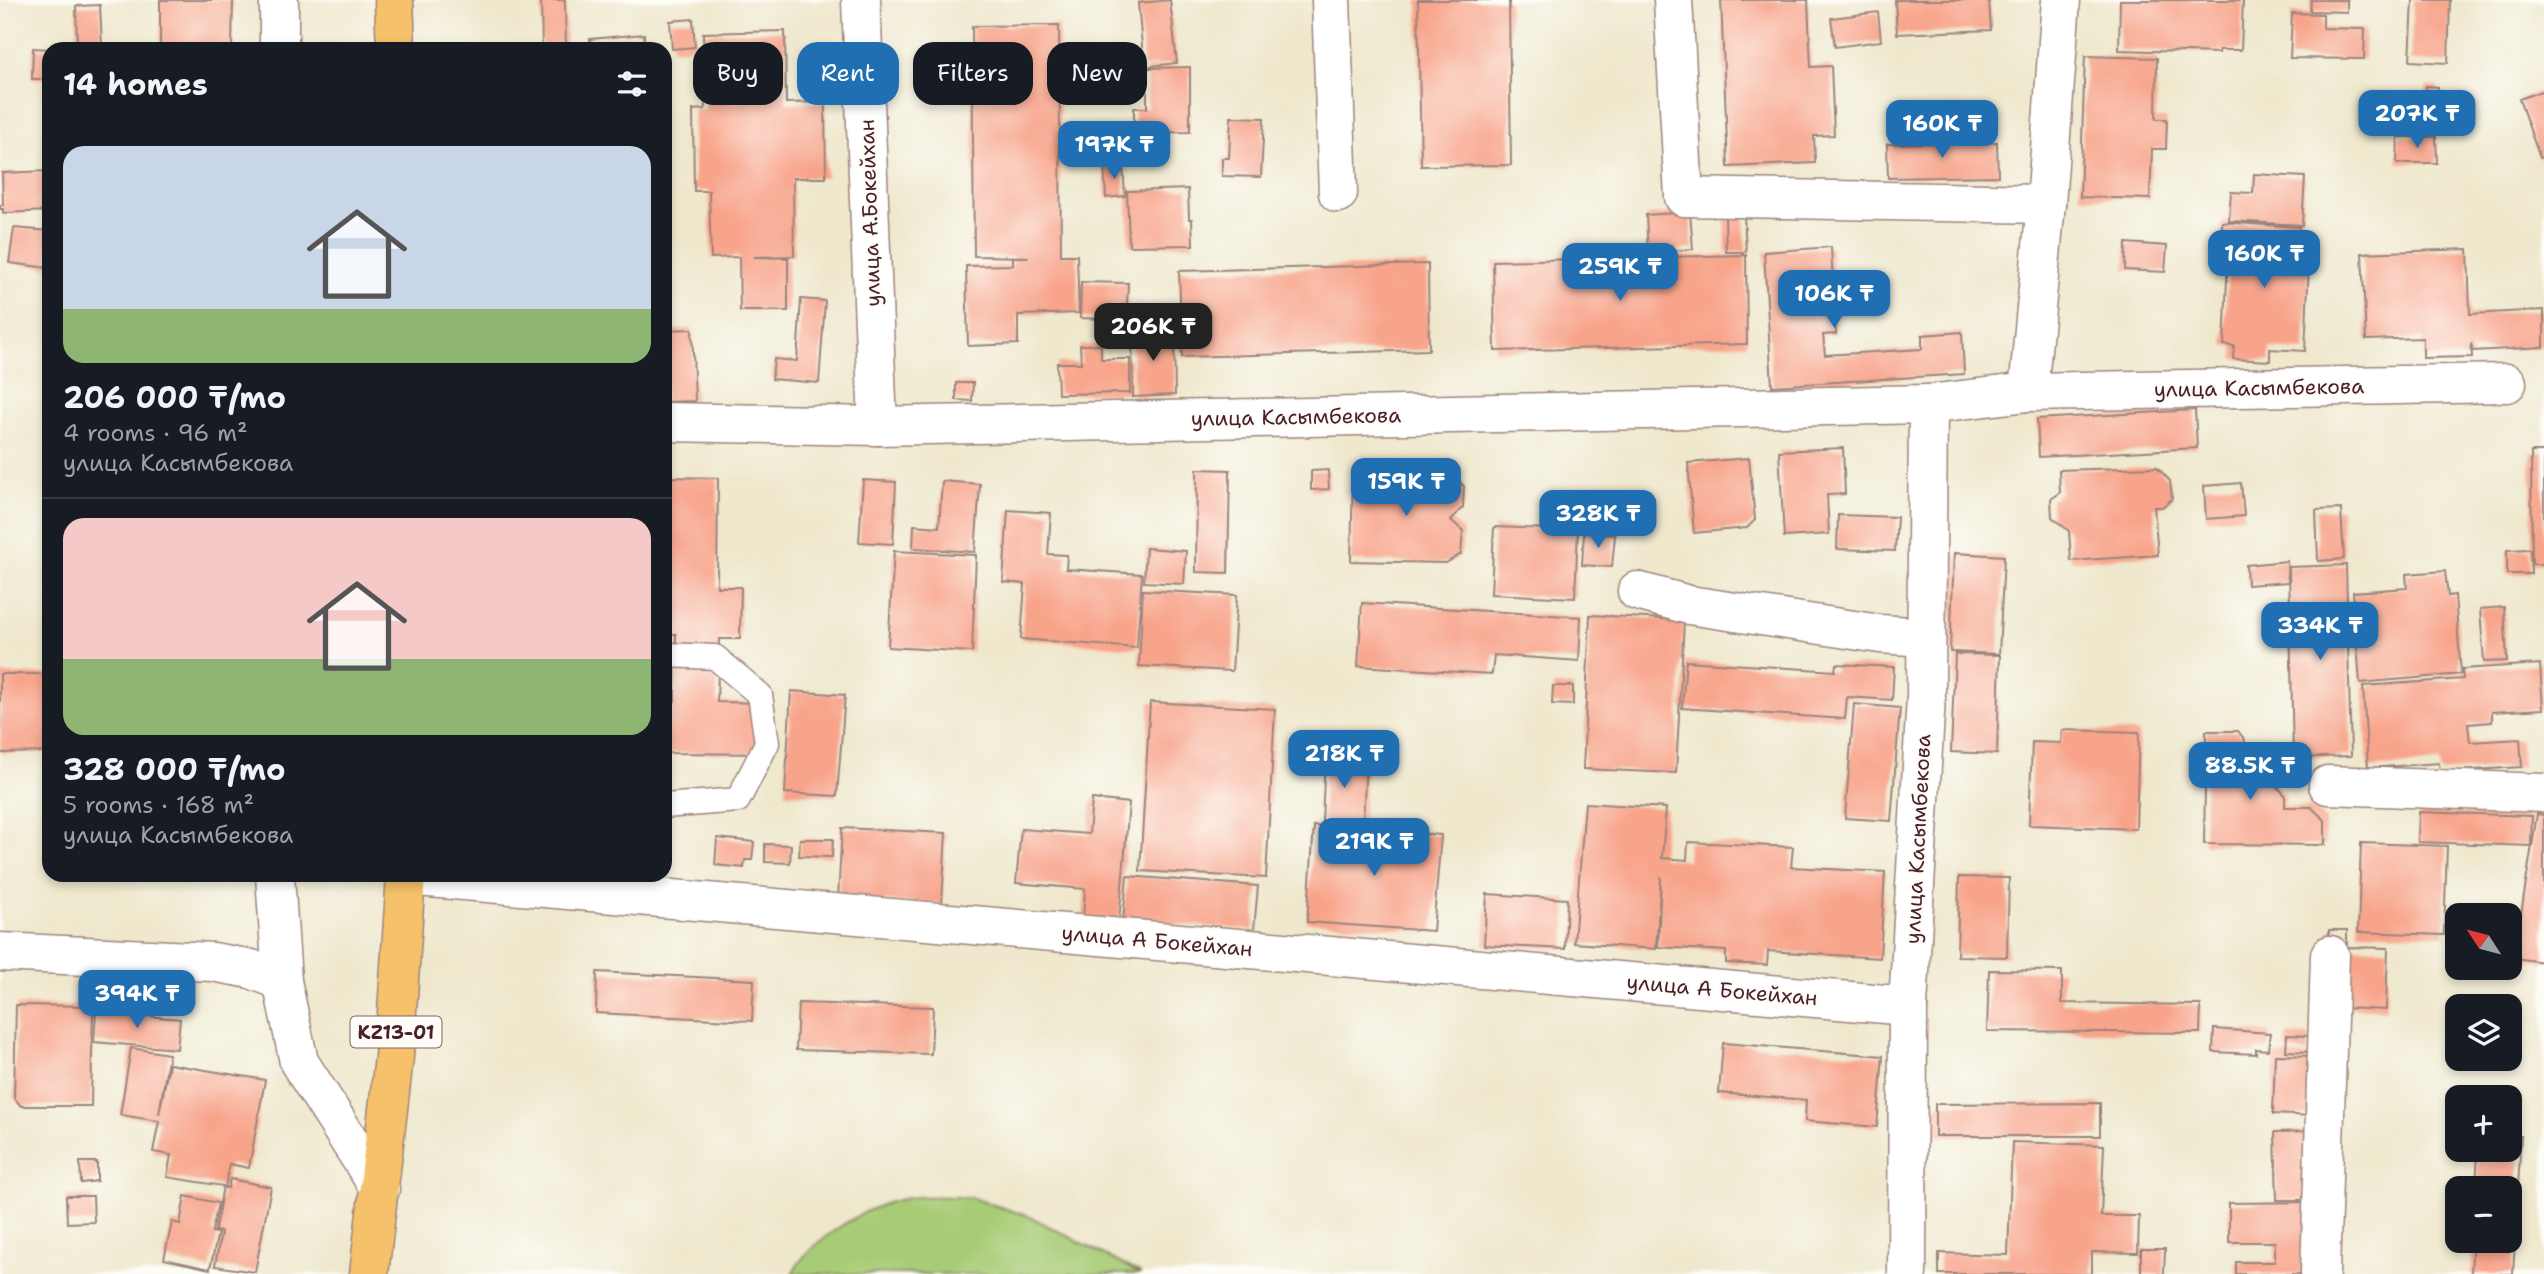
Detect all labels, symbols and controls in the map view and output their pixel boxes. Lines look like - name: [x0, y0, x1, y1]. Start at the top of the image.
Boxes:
- chip: Buy: [693, 42, 783, 105]
- chip: Rent: [797, 42, 899, 105]
- chip: Filters: [913, 42, 1033, 105]
- chip: New: [1047, 42, 1147, 105]
- text: 14 homes: [63, 64, 208, 105]
- icon: filters: [613, 65, 651, 103]
- pin: 207K ₸: [2360, 90, 2474, 150]
- text: 207K ₸: [2374, 98, 2460, 128]
- pin: 160K ₸: [1885, 100, 1999, 160]
- text: 160K ₸: [1902, 108, 1982, 138]
- street label: улица А.Бокейхан: [853, 119, 887, 307]
- pin: 197K ₸: [1057, 122, 1171, 181]
- text: 197K ₸: [1074, 129, 1154, 159]
- icon: home: [294, 191, 420, 317]
- pin: 160K ₸: [2207, 230, 2321, 290]
- text: 160K ₸: [2224, 238, 2304, 268]
- pin: 259K ₸: [1563, 244, 1677, 303]
- text: 259K ₸: [1578, 251, 1662, 281]
- pin: 106K ₸: [1777, 270, 1891, 330]
- text: 106K ₸: [1794, 278, 1874, 308]
- pin: 206K ₸: [1096, 304, 1210, 363]
- text: 206K ₸: [1110, 311, 1196, 341]
- street label: улица Касымбекова: [2154, 372, 2364, 404]
- text: 206 000 ₸/mo: [63, 377, 286, 418]
- street label: улица Касымбекова: [1191, 401, 1401, 433]
- text: 4 rooms · 96 m²: [63, 418, 248, 448]
- text: улица Касымбекова: [63, 448, 293, 478]
- pin: 159K ₸: [1349, 458, 1463, 518]
- text: 159K ₸: [1367, 466, 1445, 496]
- pin: 328K ₸: [1541, 490, 1655, 550]
- text: 328K ₸: [1555, 498, 1641, 528]
- icon: home: [294, 563, 420, 689]
- pin: 334K ₸: [2263, 602, 2377, 662]
- text: 334K ₸: [2277, 610, 2363, 640]
- pin: 218K ₸: [1287, 730, 1401, 790]
- street label: улица Касымбекова: [1899, 733, 1937, 945]
- text: 218K ₸: [1304, 738, 1384, 768]
- pin: 88.5K ₸: [2185, 742, 2315, 802]
- text: 328 000 ₸/mo: [63, 749, 286, 790]
- text: 88.5K ₸: [2205, 750, 2295, 780]
- text: 5 rooms · 168 m²: [63, 790, 254, 820]
- pin: 219K ₸: [1317, 818, 1431, 878]
- text: улица Касымбекова: [63, 820, 293, 850]
- text: 219K ₸: [1334, 826, 1414, 856]
- north arrow: [2445, 903, 2522, 980]
- map controls: [2445, 903, 2522, 1253]
- street label: улица А Бокейхан: [1060, 919, 1254, 963]
- street label: улица А Бокейхан: [1625, 968, 1819, 1012]
- pin: 394K ₸: [80, 970, 194, 1030]
- text: 394K ₸: [94, 978, 180, 1008]
- button: layers: [2445, 994, 2522, 1071]
- road number: KZ13-01: [350, 1016, 442, 1048]
- button: +: [2445, 1085, 2522, 1162]
- button: −: [2445, 1176, 2522, 1253]

